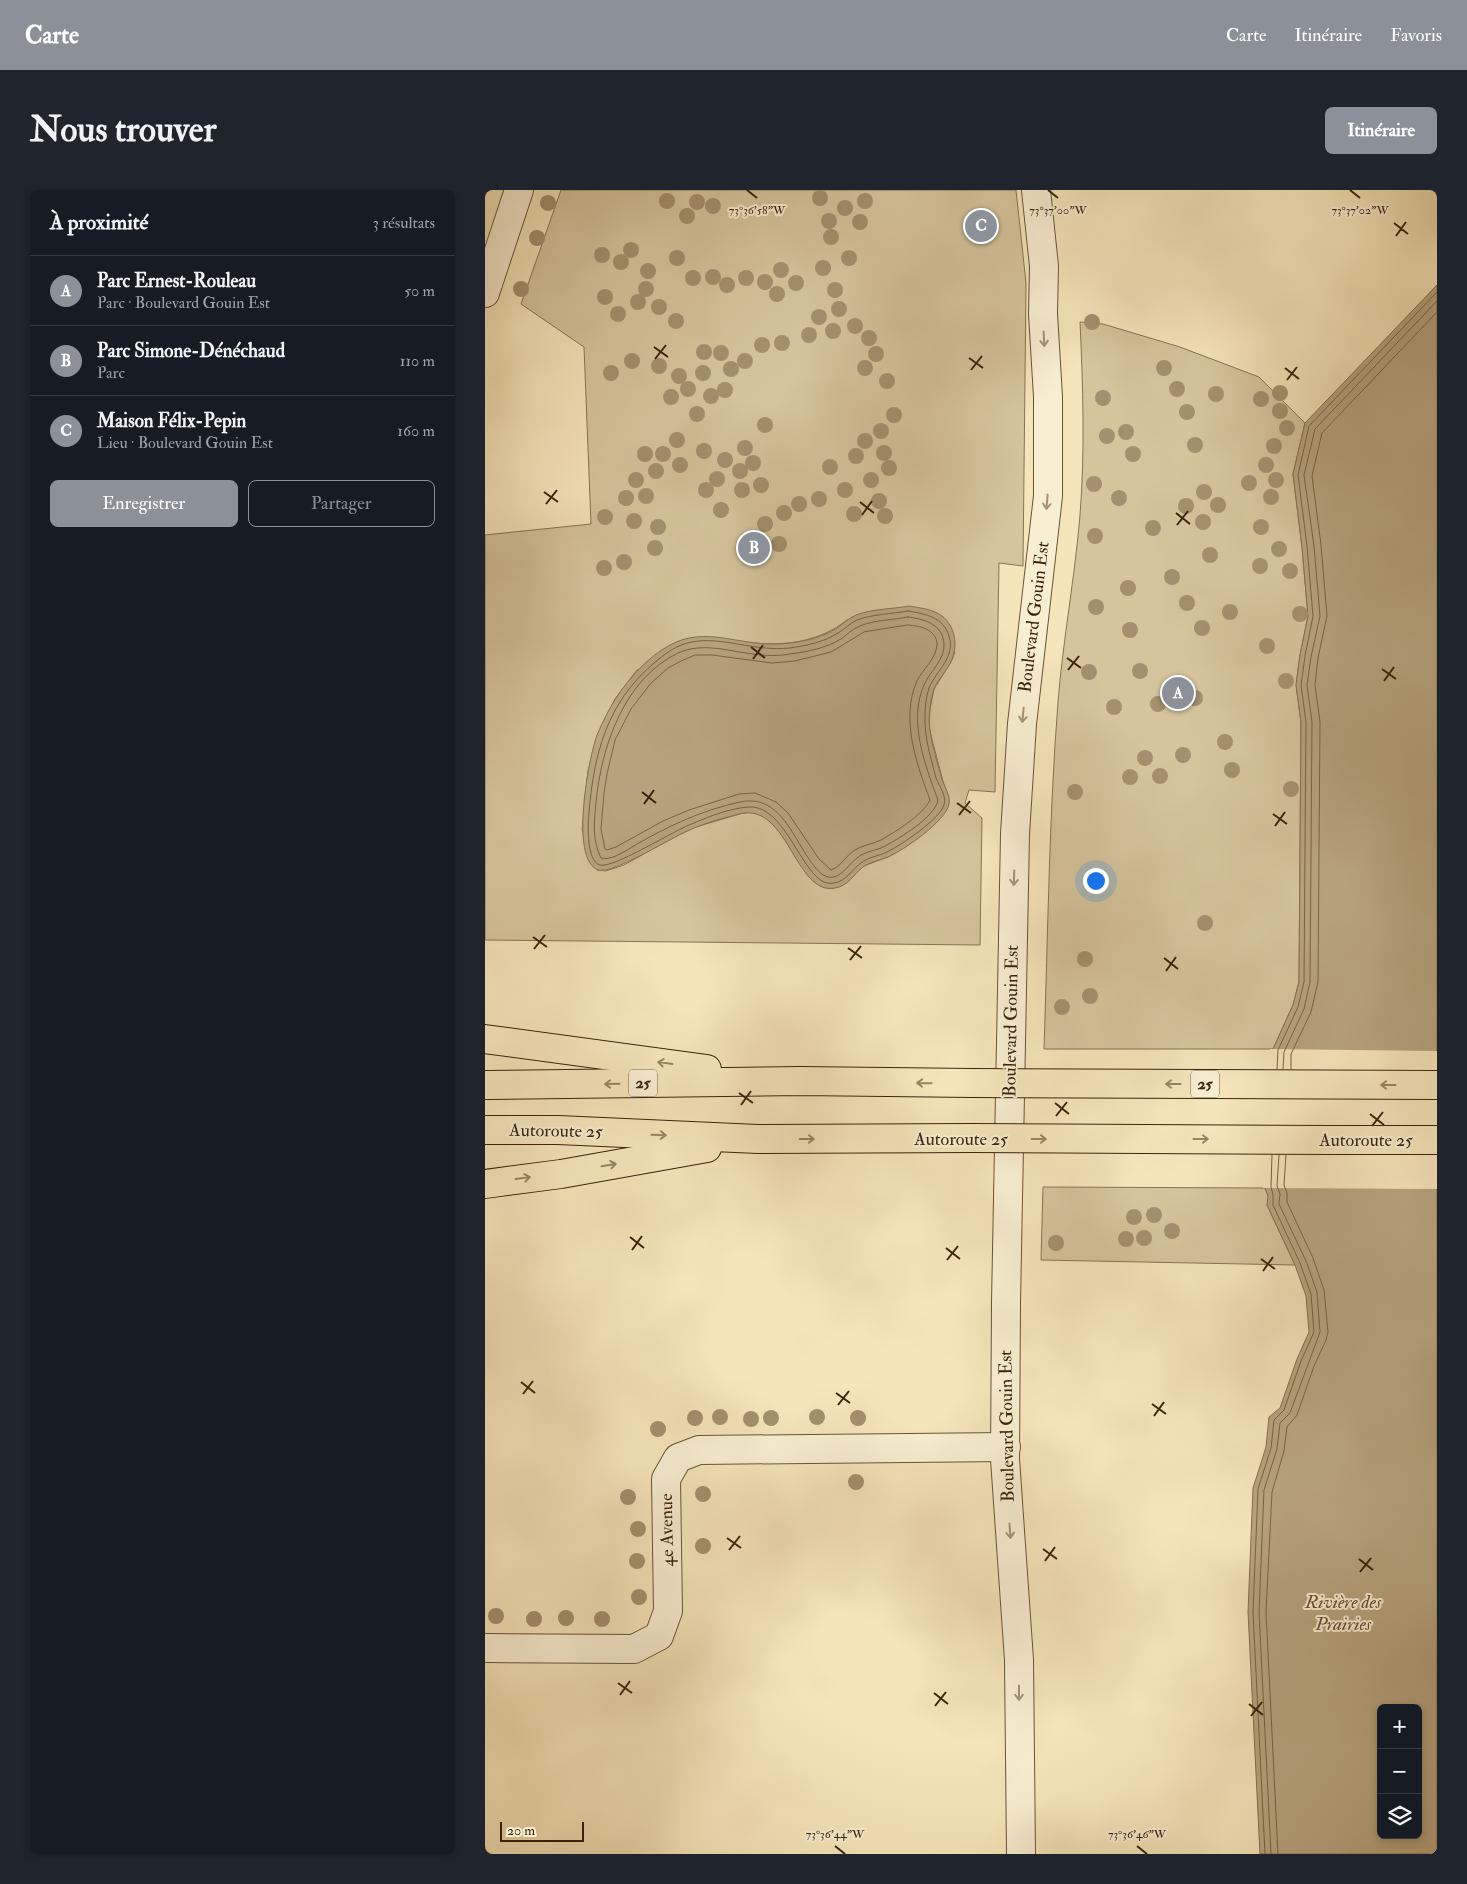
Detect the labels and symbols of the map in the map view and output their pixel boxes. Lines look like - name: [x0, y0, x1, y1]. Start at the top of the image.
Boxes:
- text: 73°36'58"W: [729, 203, 786, 218]
- text: 73°37'00"W: [1029, 203, 1087, 218]
- text: 73°37'02"W: [1331, 203, 1389, 218]
- pin: C: [965, 207, 997, 245]
- one-way arrow: [1040, 331, 1049, 347]
- one-way arrow: [1042, 493, 1052, 509]
- pin: B: [738, 529, 770, 567]
- street label: Boulevard Gouin Est: [1013, 540, 1055, 694]
- pin: A: [1162, 674, 1194, 712]
- one-way arrow: [1018, 707, 1028, 723]
- your location: [1083, 868, 1109, 894]
- one-way arrow: [1009, 869, 1019, 885]
- street label: Boulevard Gouin Est: [998, 945, 1024, 1097]
- one-way arrow: [658, 1058, 674, 1068]
- road number: 25: [629, 1070, 657, 1096]
- road number: 25: [1191, 1071, 1219, 1098]
- one-way arrow: [916, 1078, 932, 1088]
- one-way arrow: [604, 1079, 620, 1088]
- one-way arrow: [1166, 1079, 1182, 1089]
- one-way arrow: [1381, 1080, 1397, 1090]
- street label: Autoroute 25: [508, 1119, 603, 1143]
- street label: Autoroute 25: [913, 1128, 1008, 1151]
- street label: Autoroute 25: [1318, 1129, 1413, 1152]
- one-way arrow: [651, 1130, 667, 1139]
- one-way arrow: [798, 1134, 814, 1144]
- one-way arrow: [1030, 1134, 1047, 1144]
- one-way arrow: [1193, 1134, 1209, 1144]
- one-way arrow: [601, 1160, 617, 1170]
- one-way arrow: [515, 1173, 531, 1183]
- street label: Boulevard Gouin Est: [994, 1350, 1020, 1502]
- street label: 4e Avenue: [655, 1493, 679, 1567]
- one-way arrow: [1005, 1523, 1014, 1539]
- water label: Rivière des Prairies: [1304, 1590, 1382, 1636]
- one-way arrow: [1015, 1685, 1024, 1701]
- scale bar: [500, 1819, 584, 1842]
- text: 73°36'44"W: [806, 1827, 865, 1842]
- text: 73°36'46"W: [1108, 1827, 1167, 1842]

